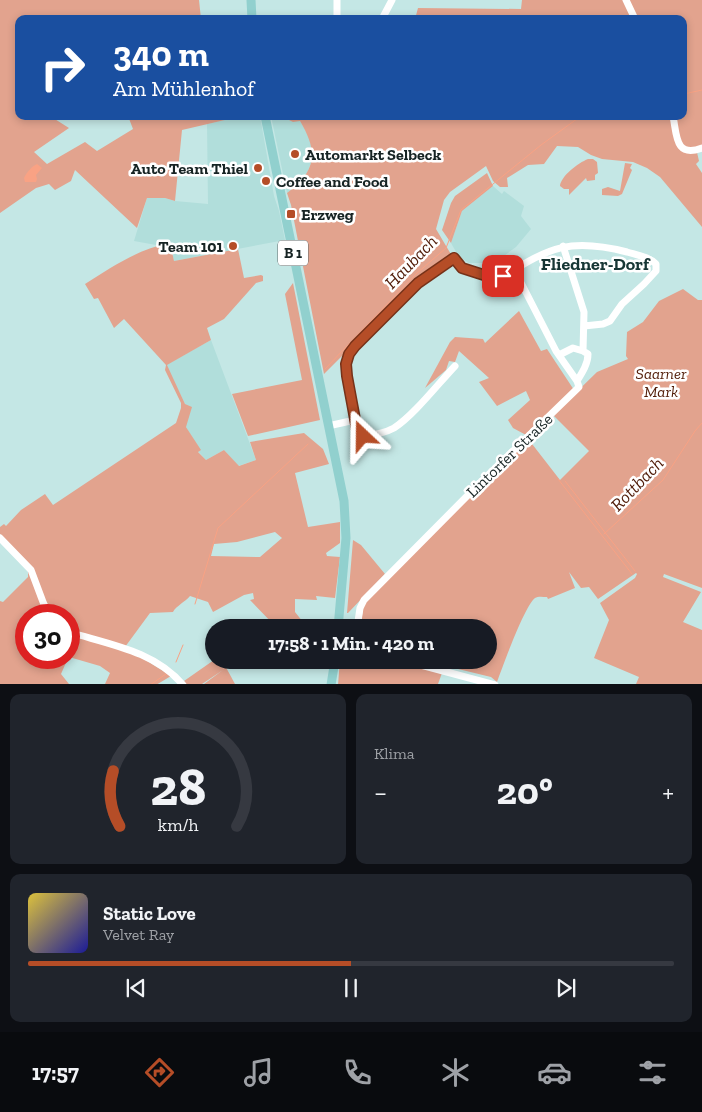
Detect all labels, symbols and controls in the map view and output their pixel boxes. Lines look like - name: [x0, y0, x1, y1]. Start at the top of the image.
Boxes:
- text: 340 m: [113, 33, 209, 75]
- icon: right: [30, 35, 95, 100]
- text: Am Mühlenhof: [113, 75, 254, 102]
- place label: Automarkt Selbeck: [305, 145, 441, 164]
- marker: Automarkt Selbeck: [289, 148, 301, 160]
- place label: Auto Team Thiel: [131, 159, 248, 178]
- marker: Auto Team Thiel: [252, 162, 264, 174]
- place label: Coffee and Food: [276, 172, 388, 191]
- marker: Coffee and Food: [260, 175, 272, 187]
- place label: Erzweg: [301, 205, 354, 224]
- marker: Erzweg: [285, 208, 297, 220]
- water label: Haubach: [380, 230, 442, 294]
- place label: Team 101: [158, 237, 224, 256]
- marker: Team 101: [227, 240, 239, 252]
- road number: B 1: [278, 240, 308, 266]
- district label: Fliedner-Dorf: [541, 253, 651, 275]
- pin: [482, 255, 524, 297]
- icon: arrive: [489, 262, 517, 290]
- park label: Saarner Mark: [636, 364, 687, 401]
- position arrow: [336, 409, 388, 461]
- street label: Lintorfer Straße: [462, 409, 556, 501]
- water label: Rottbach: [606, 452, 668, 516]
- speed limit sign: 30: [15, 604, 80, 669]
- text: 17:58 · 1 Min. · 420 m: [268, 632, 434, 655]
- text: Klima: [374, 744, 415, 763]
- text: 28: [150, 756, 206, 818]
- text: 20°: [497, 768, 553, 814]
- text: −: [374, 776, 387, 809]
- text: +: [662, 776, 674, 809]
- text: km/h: [158, 814, 198, 836]
- text: Static Love: [103, 902, 196, 925]
- text: Velvet Ray: [103, 925, 174, 944]
- icon: previous: [122, 974, 150, 1002]
- icon: pause: [337, 974, 365, 1002]
- icon: next: [552, 974, 580, 1002]
- icon: directions: [142, 1055, 177, 1090]
- icon: music: [241, 1055, 276, 1090]
- icon: phone: [340, 1055, 375, 1090]
- icon: climate: [438, 1055, 473, 1090]
- icon: car: [537, 1055, 572, 1090]
- icon: filters: [635, 1055, 670, 1090]
- text: 17:57: [32, 1059, 79, 1086]

